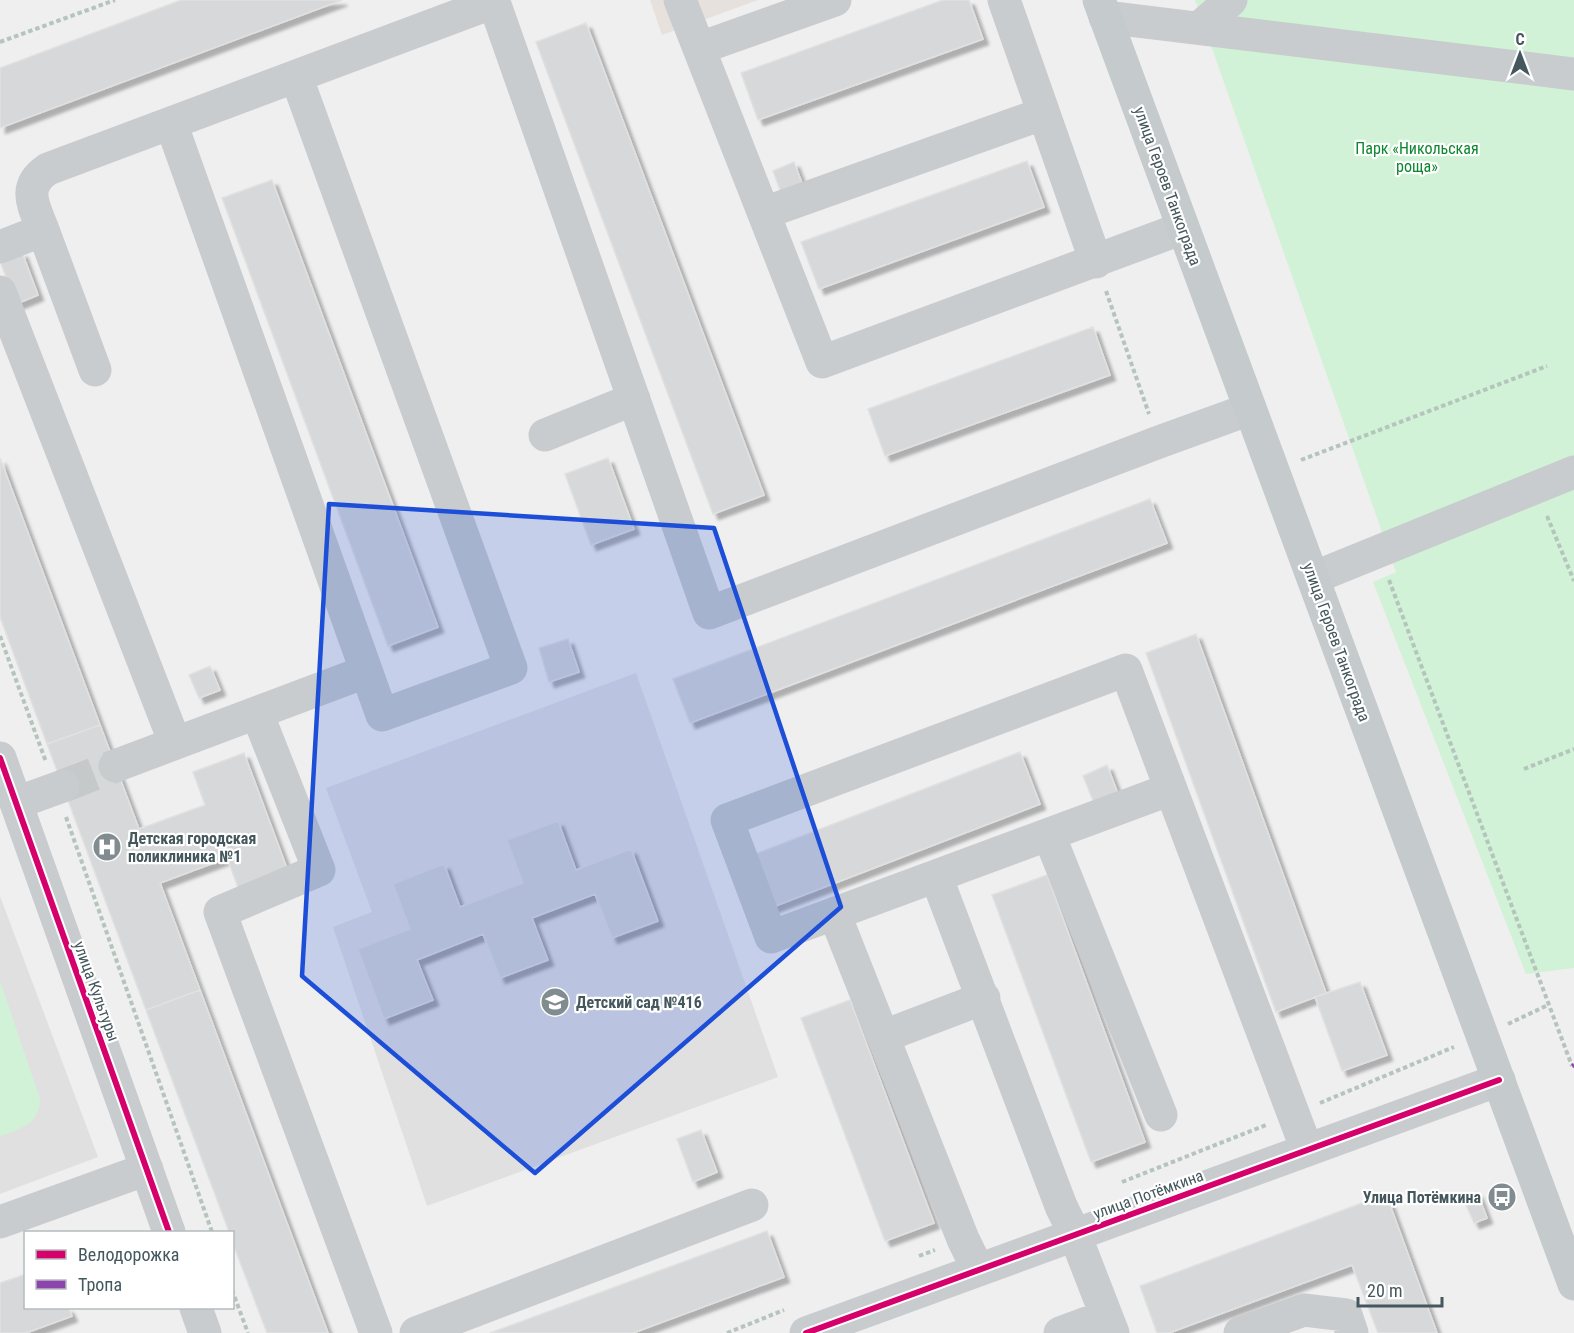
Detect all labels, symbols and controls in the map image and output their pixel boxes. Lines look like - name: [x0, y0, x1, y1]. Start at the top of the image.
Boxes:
- north arrow: [1490, 24, 1550, 84]
- text: С: [1515, 30, 1525, 49]
- street label: улица Героев Танкограда: [1130, 104, 1205, 268]
- park label: Парк «Никольская роща»: [1355, 139, 1479, 176]
- street label: улица Героев Танкограда: [1299, 560, 1374, 724]
- place label: Детская городская поликлиника №1: [128, 829, 256, 866]
- hospital icon: Детская городская поликлиника №1: [91, 831, 123, 863]
- street label: улица Культуры: [70, 939, 123, 1044]
- school or university icon: Детский сад №416: [539, 986, 571, 1018]
- place label: Детский сад №416: [576, 993, 702, 1012]
- street label: улица Потёмкина: [1091, 1166, 1206, 1223]
- bus stop icon: Улица Потёмкина: [1486, 1181, 1518, 1213]
- place label: Улица Потёмкина: [1363, 1188, 1481, 1207]
- legend: [24, 1231, 234, 1309]
- text: Велодорожка: [78, 1244, 179, 1265]
- scale bar: [1358, 1270, 1442, 1308]
- text: Тропа: [78, 1274, 122, 1295]
- text: 20 m: [1367, 1280, 1402, 1301]

